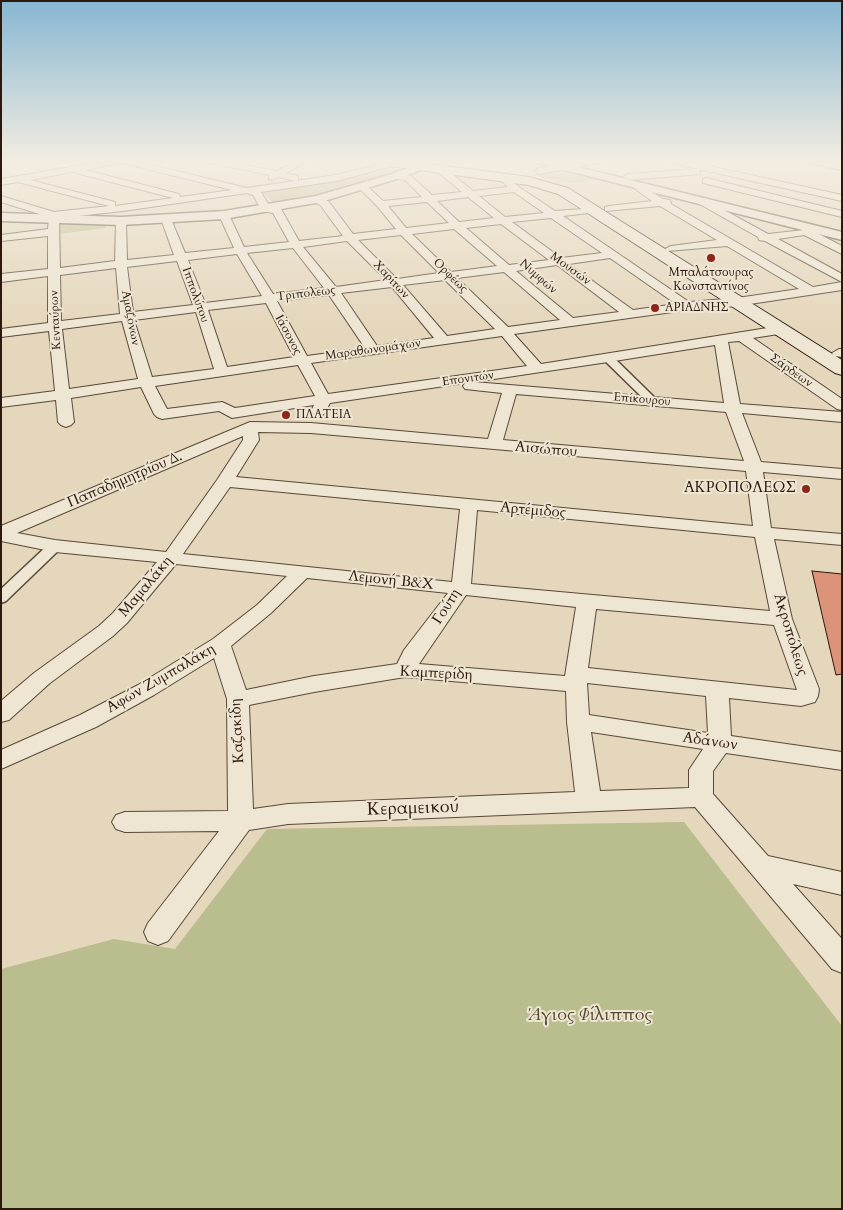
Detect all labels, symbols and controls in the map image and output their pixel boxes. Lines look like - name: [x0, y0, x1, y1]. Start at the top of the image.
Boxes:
- street label: Μουσών: [547, 249, 593, 289]
- marker: Μπαλάτσουρας Κωνσταντίνος: [705, 252, 717, 264]
- street label: Ορφέως: [430, 256, 470, 296]
- street label: Νυμφών: [516, 257, 560, 297]
- street label: Χαρίτων: [370, 258, 412, 302]
- street label: Ιππολύτου: [178, 265, 212, 325]
- place label: Μπαλάτσουρας Κωνσταντίνος: [668, 266, 754, 294]
- street label: Τριπόλεως: [276, 283, 336, 305]
- street label: Αμαζόνων: [118, 289, 142, 347]
- street label: Κενταύρων: [47, 290, 65, 350]
- place label: ΑΡΙΑΔΝΗΣ: [665, 301, 729, 315]
- marker: ΑΡΙΑΔΝΗΣ: [649, 302, 661, 314]
- street label: Ιάσονος: [271, 312, 305, 358]
- street label: Μαραθωνομάχων: [324, 336, 422, 364]
- street label: Σάρδεων: [767, 351, 815, 391]
- street label: Επονιτών: [441, 368, 495, 390]
- street label: Επίκουρου: [613, 390, 671, 410]
- place label: ΠΛΑΤΕΙΑ: [296, 408, 351, 422]
- marker: ΠΛΑΤΕΙΑ: [280, 409, 292, 421]
- street label: Αισώπου: [514, 438, 578, 462]
- street label: Παπαδημητρίου Δ.: [65, 448, 185, 512]
- place label: ΑΚΡΟΠΟΛΕΩΣ: [684, 480, 796, 498]
- marker: ΑΚΡΟΠΟΛΕΩΣ: [800, 483, 812, 495]
- street label: Αρτέμιδος: [499, 499, 567, 523]
- street label: Μαμαλάκη: [115, 553, 177, 621]
- street label: Λεμονή Β&Χ: [347, 568, 435, 594]
- street label: Γούτη: [429, 586, 465, 628]
- street label: Ακροπόλεως: [769, 592, 811, 678]
- street label: Αφών Ζυμπαλάκη: [103, 641, 219, 717]
- street label: Καμπερίδη: [399, 663, 473, 685]
- street label: Καζακίδη: [227, 698, 249, 764]
- street label: Αδάνων: [682, 729, 738, 755]
- street label: Κεραμεικού: [367, 797, 459, 821]
- park label: Άγιος Φίλιππος: [528, 1005, 652, 1027]

